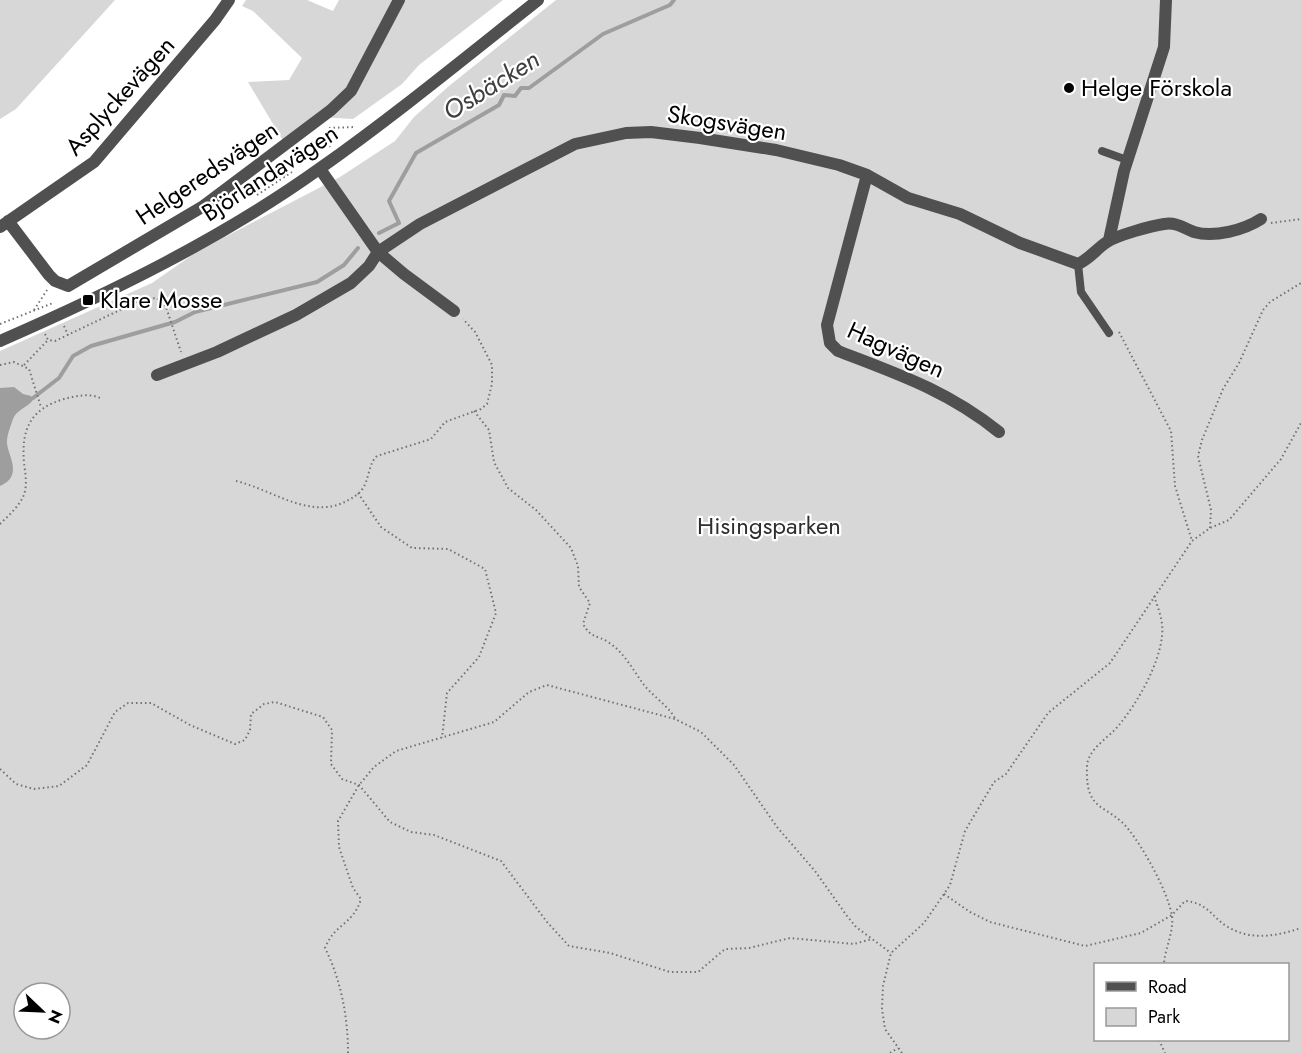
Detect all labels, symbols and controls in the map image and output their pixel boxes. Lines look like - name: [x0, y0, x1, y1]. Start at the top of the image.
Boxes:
- street label: Asplyckevägen: [57, 28, 183, 163]
- water label: Osbäcken: [435, 40, 547, 130]
- place label: Helge Förskola: [1081, 70, 1232, 105]
- marker: Helge Förskola: [1062, 81, 1076, 95]
- street label: Skogsvägen: [665, 96, 789, 149]
- street label: Helgeredsvägen: [128, 112, 285, 233]
- street label: Björlandavägen: [195, 115, 345, 230]
- place label: Klare Mosse: [100, 282, 222, 317]
- marker: Klare Mosse: [81, 293, 95, 307]
- street label: Hagvägen: [842, 313, 950, 387]
- park label: Hisingsparken: [697, 508, 841, 543]
- legend: [1094, 963, 1289, 1041]
- text: Road: [1148, 974, 1187, 1000]
- north arrow: [12, 981, 72, 1041]
- text: Park: [1148, 1004, 1180, 1030]
- text: N: [42, 1006, 68, 1027]

